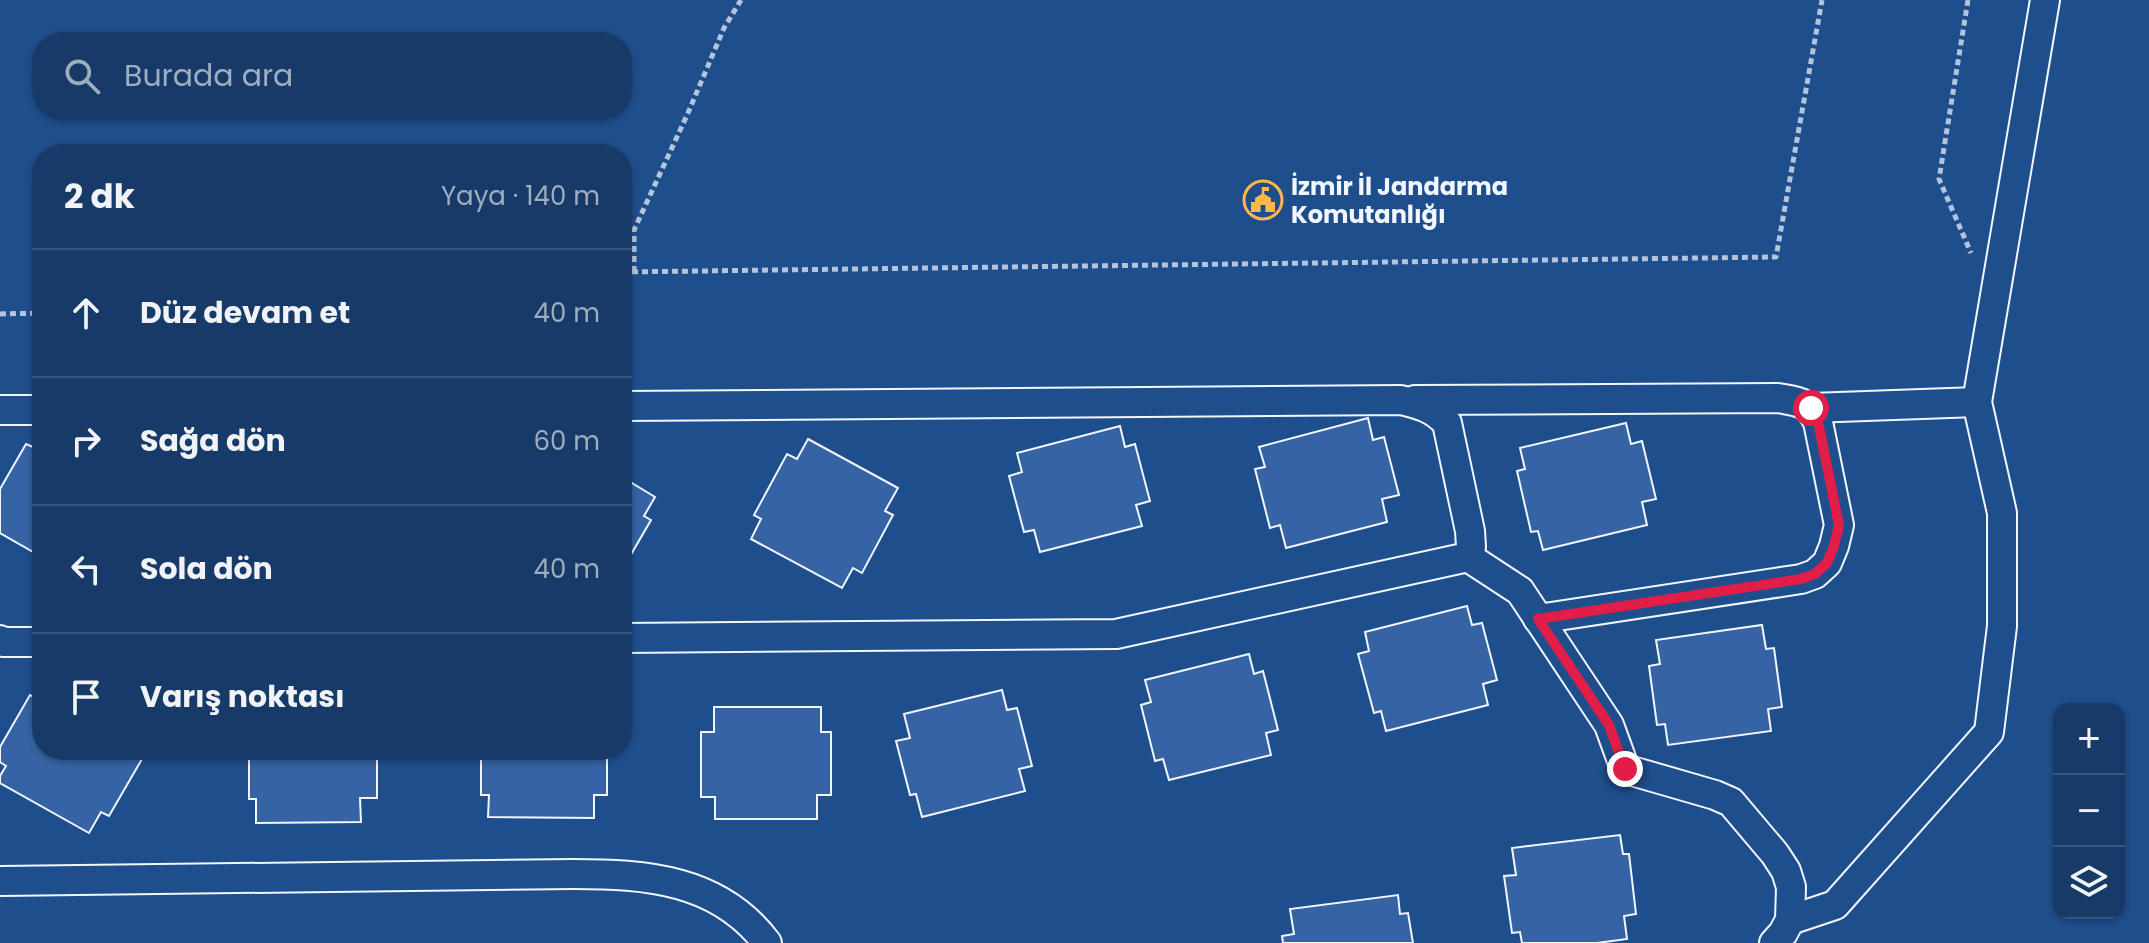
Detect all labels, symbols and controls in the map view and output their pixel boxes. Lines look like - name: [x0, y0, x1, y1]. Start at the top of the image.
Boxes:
- search box: [32, 32, 632, 120]
- icon: search: [60, 54, 104, 98]
- text: Burada ara: [124, 54, 293, 97]
- place label: İzmir İl Jandarma Komutanlığı: [1291, 170, 1508, 231]
- text: 2 dk: [64, 172, 135, 220]
- text: Yaya · 140 m: [441, 178, 600, 214]
- public building icon: İzmir İl Jandarma Komutanlığı: [1242, 179, 1284, 221]
- icon: ahead: [64, 291, 108, 335]
- text: Düz devam et: [140, 291, 350, 334]
- text: 40 m: [534, 295, 600, 331]
- route start: [1793, 390, 1829, 426]
- icon: right: [64, 419, 108, 463]
- text: Sağa dön: [140, 419, 286, 462]
- text: 60 m: [533, 423, 600, 459]
- icon: left: [64, 547, 108, 591]
- text: Sola dön: [140, 547, 273, 590]
- text: 40 m: [534, 551, 600, 587]
- icon: arrive: [64, 675, 108, 719]
- text: Varış noktası: [140, 675, 345, 718]
- map controls: [2053, 703, 2125, 919]
- button: +: [2053, 703, 2125, 775]
- route end: [1607, 751, 1643, 787]
- button: −: [2053, 775, 2125, 847]
- button: layers: [2053, 847, 2125, 919]

